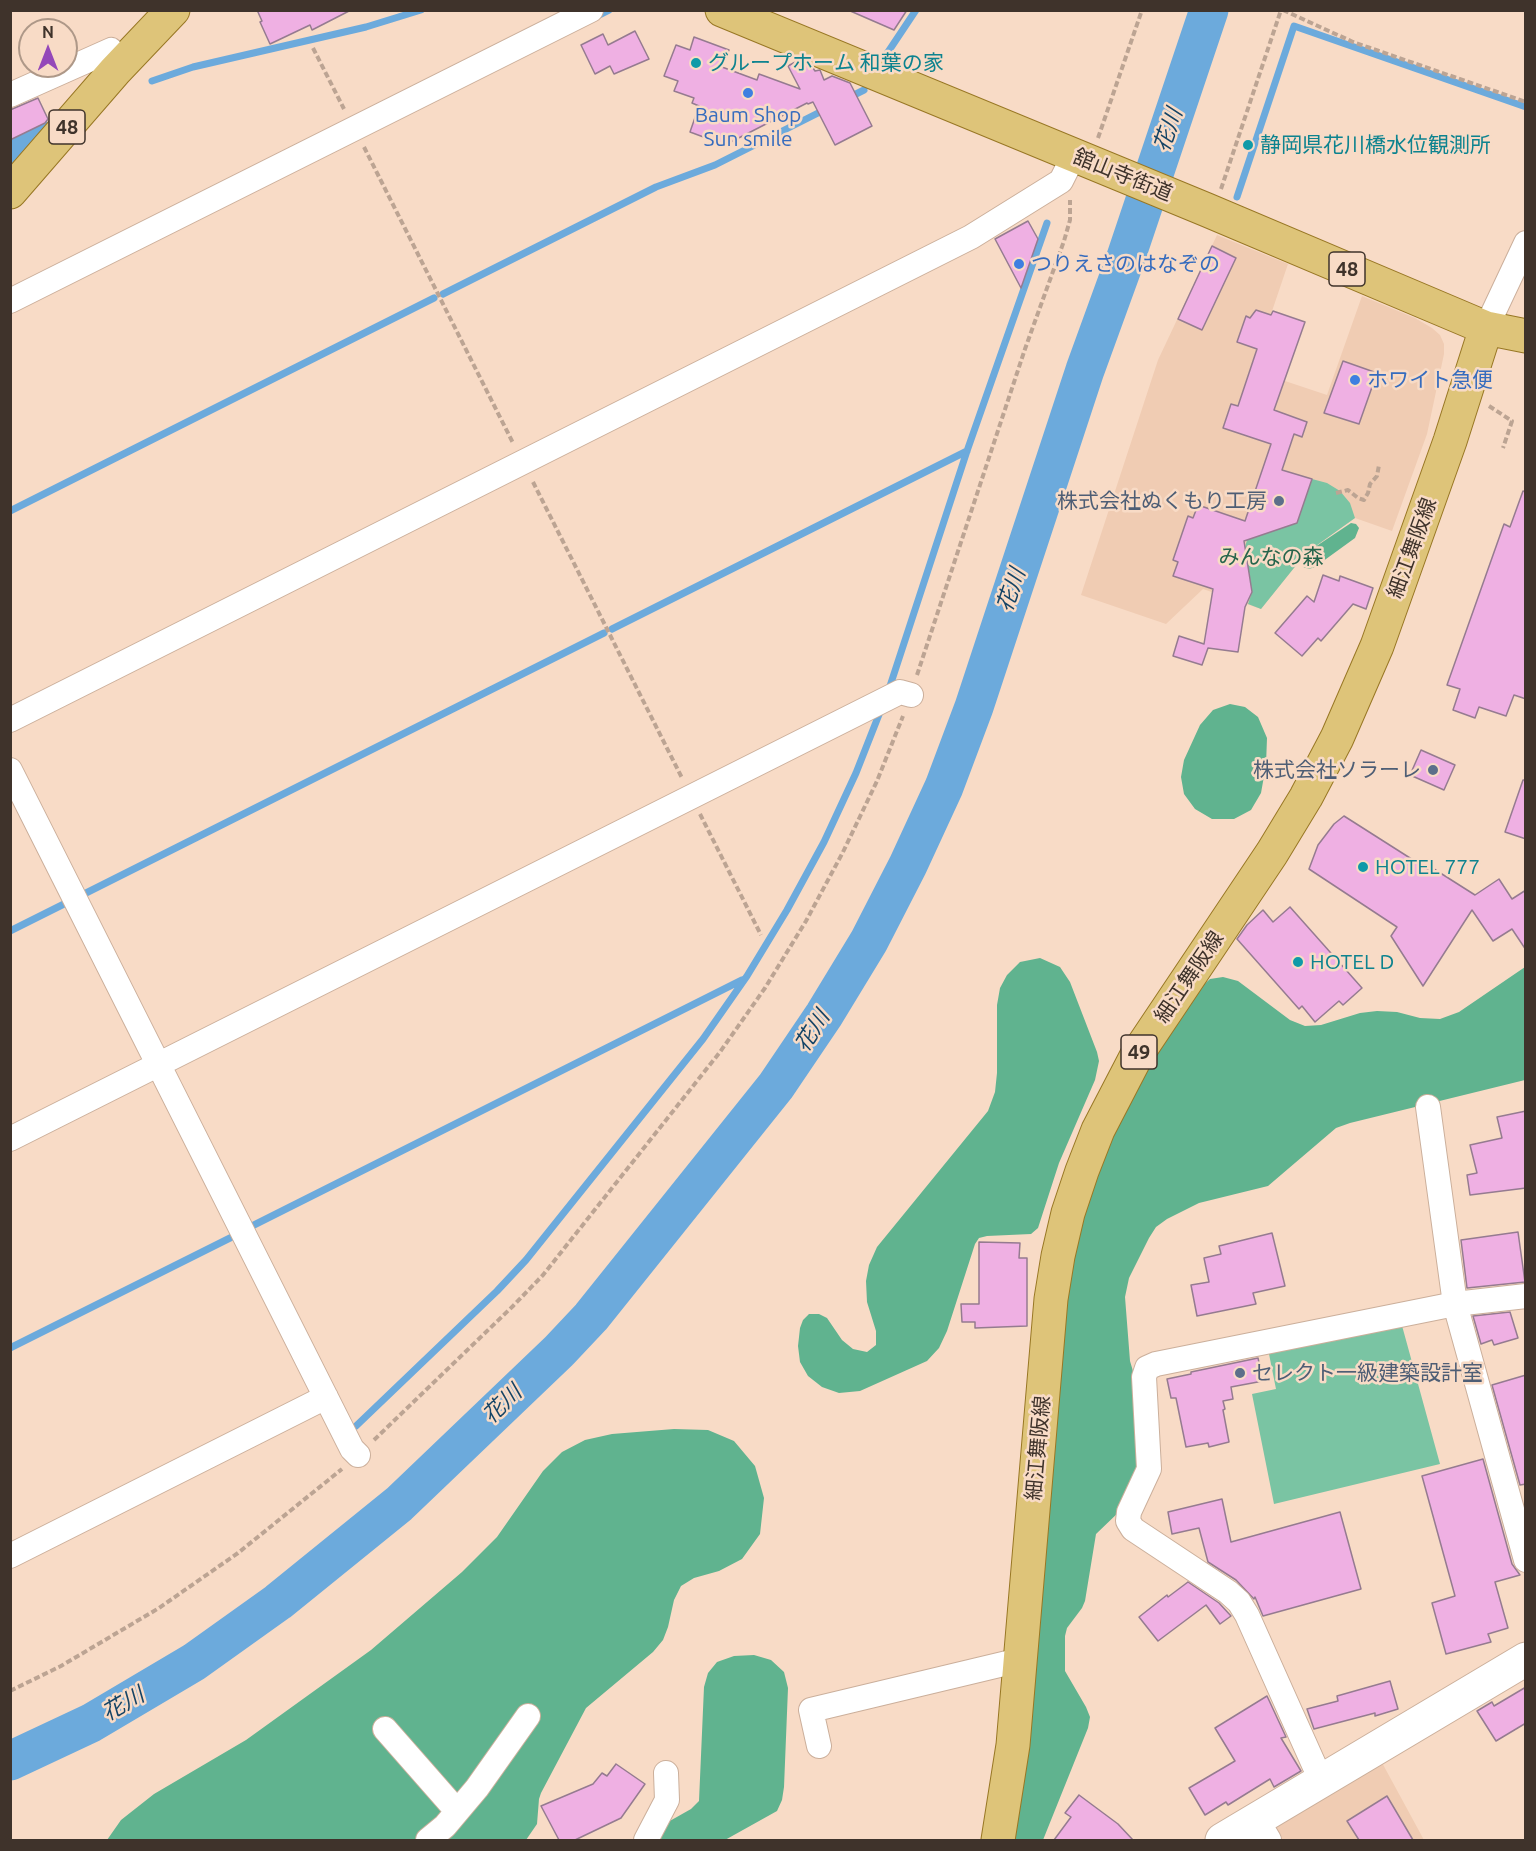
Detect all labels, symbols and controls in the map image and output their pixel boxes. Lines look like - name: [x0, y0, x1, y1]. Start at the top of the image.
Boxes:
- north arrow: [18, 18, 78, 78]
- text: N: [42, 23, 54, 41]
- place label: グループホーム 和葉の家: [708, 50, 944, 76]
- marker: グループホーム 和葉の家: [689, 56, 703, 70]
- marker: Baum Shop Sun smile: [741, 86, 755, 100]
- place label: Baum Shop Sun smile: [695, 102, 801, 152]
- water label: 花川: [1148, 105, 1188, 155]
- road number: 48: [49, 110, 85, 144]
- place label: 静岡県花川橋水位観測所: [1260, 132, 1491, 158]
- marker: 静岡県花川橋水位観測所: [1241, 138, 1255, 152]
- street label: 舘山寺街道: [1070, 144, 1176, 206]
- place label: つりえさのはなぞの: [1031, 251, 1220, 277]
- road number: 48: [1329, 252, 1365, 286]
- marker: つりえさのはなぞの: [1012, 257, 1026, 271]
- place label: ホワイト急便: [1367, 367, 1493, 393]
- marker: ホワイト急便: [1348, 373, 1362, 387]
- place label: 株式会社ぬくもり工房: [1057, 488, 1267, 514]
- marker: 株式会社ぬくもり工房: [1272, 494, 1286, 508]
- street label: 細江舞阪線: [1382, 494, 1442, 602]
- park label: みんなの森: [1219, 544, 1323, 570]
- water label: 花川: [991, 565, 1031, 615]
- place label: 株式会社ソラーレ: [1253, 757, 1421, 783]
- marker: 株式会社ソラーレ: [1426, 763, 1440, 777]
- place label: HOTEL 777: [1375, 854, 1480, 880]
- marker: HOTEL 777: [1356, 860, 1370, 874]
- street label: 細江舞阪線: [1149, 926, 1229, 1028]
- place label: HOTEL D: [1310, 949, 1394, 975]
- marker: HOTEL D: [1291, 955, 1305, 969]
- water label: 花川: [789, 1005, 835, 1057]
- road number: 49: [1121, 1035, 1157, 1069]
- place label: セレクト一級建築設計室: [1252, 1360, 1483, 1386]
- marker: セレクト一級建築設計室: [1233, 1366, 1247, 1380]
- water label: 花川: [477, 1379, 527, 1429]
- street label: 細江舞阪線: [1021, 1395, 1055, 1501]
- water label: 花川: [97, 1682, 149, 1726]

